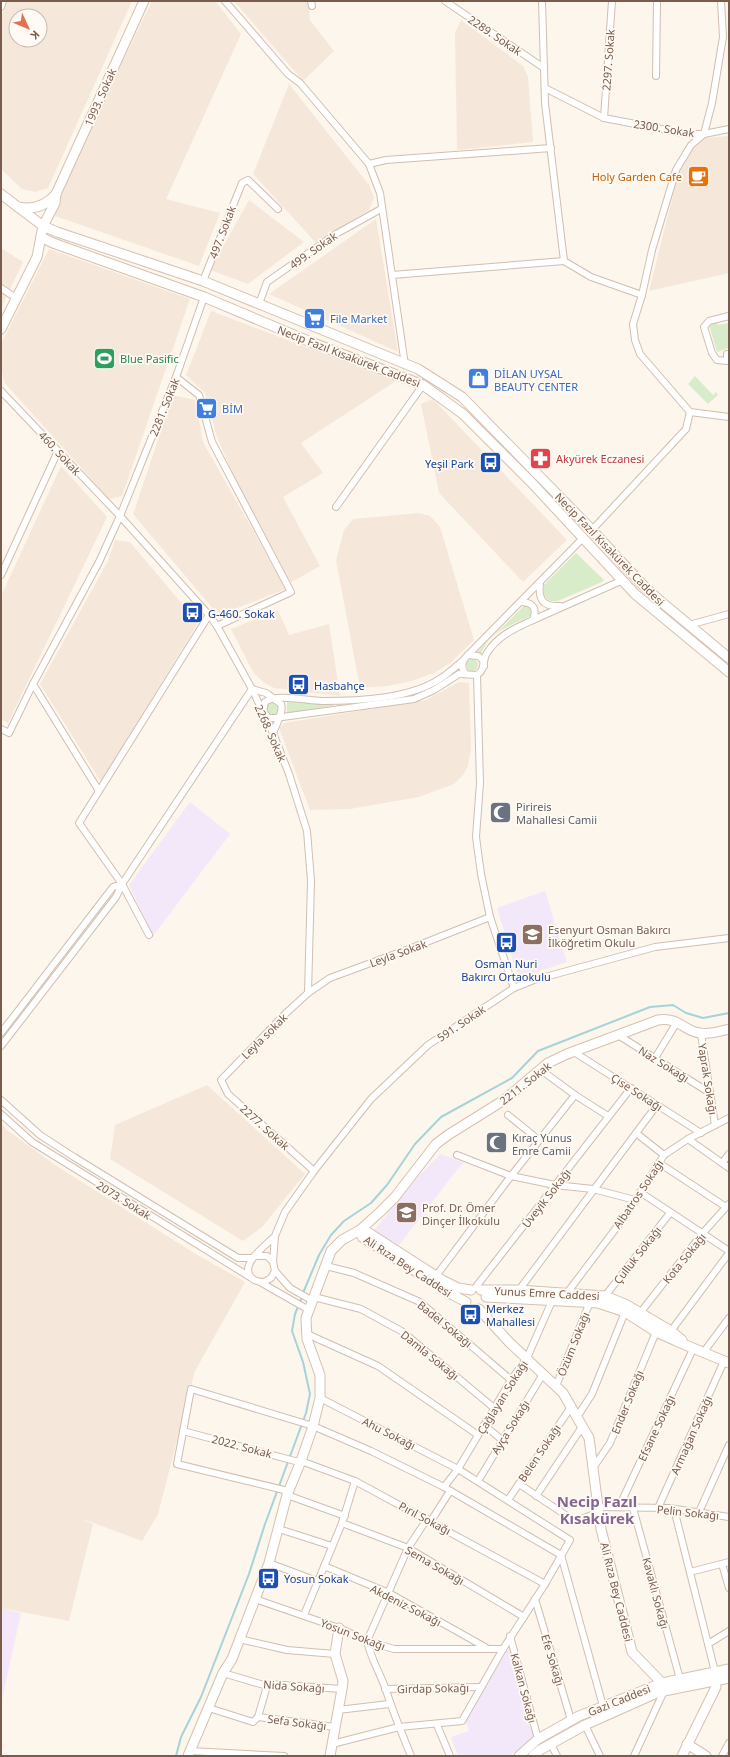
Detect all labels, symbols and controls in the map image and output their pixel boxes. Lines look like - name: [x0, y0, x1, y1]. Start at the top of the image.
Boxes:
- north arrow: [8, 8, 48, 48]
- street label: 2289. Sokak: [465, 12, 525, 59]
- text: K: [27, 27, 43, 44]
- street label: 2297. Sokak: [598, 29, 618, 91]
- street label: 1993. Sokak: [81, 66, 119, 128]
- street label: 2300. Sokak: [632, 116, 696, 140]
- cafe icon: Holy Garden Cafe: [685, 163, 711, 189]
- place label: Holy Garden Cafe: [592, 169, 682, 184]
- street label: 497. Sokak: [205, 203, 239, 260]
- street label: 499. Sokak: [286, 228, 340, 272]
- supermarket icon: File Market: [302, 305, 328, 331]
- place label: File Market: [330, 311, 387, 326]
- street label: Necip Fazıl Kısakürek Caddesi: [275, 322, 423, 390]
- sports icon: Blue Pasific: [91, 345, 117, 371]
- place label: Blue Pasific: [120, 351, 179, 366]
- shop icon: DİLAN UYSAL BEAUTY CENTER: [465, 366, 491, 392]
- place label: DİLAN UYSAL BEAUTY CENTER: [494, 366, 578, 394]
- street label: 2281. Sokak: [146, 376, 183, 438]
- supermarket icon: BİM: [193, 395, 219, 421]
- place label: BİM: [222, 401, 243, 416]
- street label: 460. Sokak: [36, 428, 84, 478]
- pharmacy icon: Akyürek Eczanesi: [528, 445, 554, 471]
- bus stop icon: Yeşil Park: [477, 450, 503, 476]
- place label: Akyürek Eczanesi: [556, 451, 644, 466]
- place label: Yeşil Park: [425, 456, 474, 471]
- street label: Necip Fazıl Kısakürek Caddesi: [552, 489, 668, 609]
- bus stop icon: G-460. Sokak: [180, 600, 206, 626]
- place label: G-460. Sokak: [208, 606, 275, 621]
- bus stop icon: Hasbahçe: [286, 672, 312, 698]
- place label: Hasbahçe: [314, 678, 365, 693]
- street label: 2268. Sokak: [252, 702, 290, 764]
- mosque icon: Pirireis Mahallesi Camii: [488, 799, 514, 825]
- place label: Pirireis Mahallesi Camii: [516, 799, 597, 827]
- school or university icon: Esenyurt Osman Bakırcı İlköğretim Okulu: [519, 922, 545, 948]
- place label: Esenyurt Osman Bakırcı İlköğretim Okulu: [548, 922, 671, 950]
- bus stop icon: Osman Nuri Bakırcı Ortaokulu: [493, 930, 519, 956]
- street label: Leyla Sokak: [367, 936, 429, 970]
- place label: Osman Nuri Bakırcı Ortaokulu: [461, 956, 551, 984]
- street label: 591. Sokak: [434, 1001, 488, 1045]
- street label: Leyla sokak: [238, 1010, 290, 1062]
- street label: Yaprak Sokağı: [695, 1042, 721, 1116]
- street label: Naz Sokağı: [636, 1043, 692, 1085]
- street label: 2211. Sokak: [496, 1058, 554, 1108]
- street label: Çise Sokağı: [608, 1070, 666, 1114]
- street label: 2277. Sokak: [237, 1101, 293, 1153]
- mosque icon: Kıraç Yunus Emre Camii: [483, 1130, 509, 1156]
- place label: Kıraç Yunus Emre Camii: [512, 1130, 572, 1158]
- street label: Albatros Sokağı: [609, 1157, 667, 1231]
- street label: Üveyik Sokağı: [518, 1165, 574, 1231]
- street label: 2073. Sokak: [94, 1177, 154, 1223]
- school or university icon: Prof. Dr. Ömer Dinçer İlkokulu: [394, 1200, 420, 1226]
- place label: Prof. Dr. Ömer Dinçer İlkokulu: [422, 1200, 500, 1228]
- street label: Çulluk Sokağı: [610, 1223, 664, 1287]
- street label: Kota Sokağı: [659, 1230, 709, 1286]
- street label: Ali Rıza Bey Caddesi: [361, 1232, 455, 1300]
- street label: Yunus Emre Caddesi: [494, 1283, 600, 1303]
- street label: Badel Sokağı: [415, 1297, 475, 1351]
- bus stop icon: Merkez Mahallesi: [457, 1301, 483, 1327]
- place label: Merkez Mahallesi: [486, 1301, 535, 1329]
- street label: Özüm Sokağı: [553, 1310, 593, 1378]
- street label: Damla Sokağı: [398, 1327, 462, 1383]
- street label: Çağlayan Sokağı: [473, 1357, 531, 1437]
- street label: Ender Sokağı: [607, 1368, 647, 1436]
- street label: Efsane Sokağı: [634, 1392, 678, 1464]
- street label: Armağan Sokağı: [667, 1393, 715, 1477]
- street label: Ayça Sokağı: [487, 1397, 533, 1457]
- street label: Ahu Sokağı: [360, 1413, 418, 1453]
- street label: Belen Sokağı: [514, 1421, 564, 1485]
- street label: 2022. Sokak: [210, 1431, 274, 1461]
- district label: Necip Fazıl Kısakürek: [557, 1491, 637, 1528]
- street label: Pırıl Sokağı: [396, 1498, 454, 1538]
- street label: Pelin Sokağı: [656, 1501, 720, 1523]
- street label: Ali Rıza Bey Caddesi: [597, 1541, 637, 1643]
- street label: Sema Sokağı: [403, 1542, 467, 1588]
- street label: Kavaklı Sokağı: [639, 1556, 673, 1630]
- bus stop icon: Yosun Sokak: [256, 1565, 282, 1591]
- place label: Yosun Sokak: [284, 1571, 349, 1586]
- street label: Akdeniz Sokağı: [368, 1581, 444, 1629]
- street label: Yosun Sokağı: [318, 1615, 388, 1653]
- street label: Efe Sokağı: [538, 1632, 568, 1688]
- street label: Kalkan Sokağı: [507, 1651, 541, 1725]
- street label: Nida Sokağı: [263, 1676, 325, 1696]
- street label: Girdap Sokağı: [397, 1680, 469, 1696]
- street label: Gazi Caddesi: [586, 1681, 652, 1719]
- street label: Sefa Sokağı: [267, 1711, 327, 1733]

